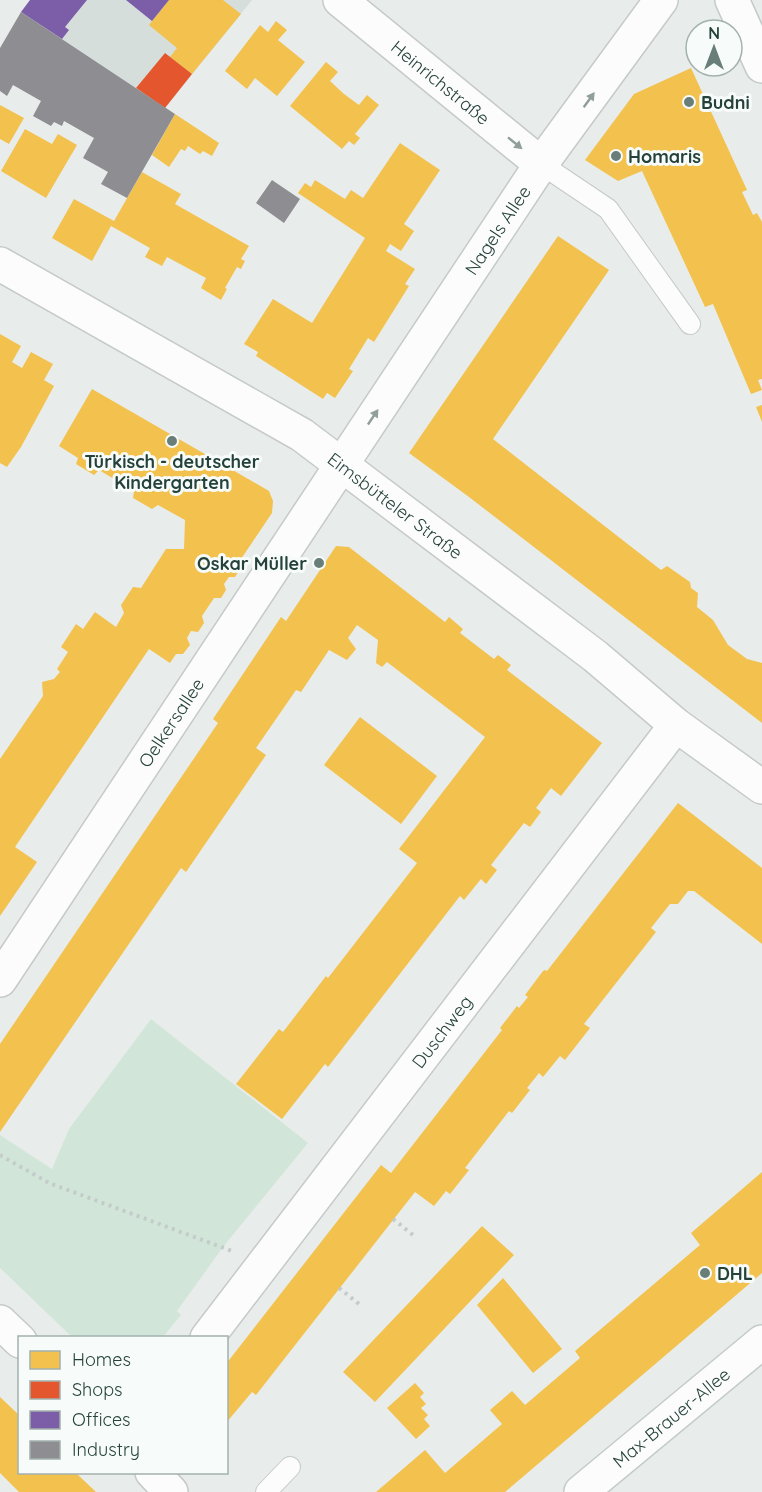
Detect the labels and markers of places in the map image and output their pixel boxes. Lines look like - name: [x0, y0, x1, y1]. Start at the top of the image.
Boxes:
- place label: Budni: [701, 91, 750, 114]
- marker: Budni: [682, 95, 696, 109]
- place label: Homaris: [628, 145, 701, 168]
- marker: Homaris: [609, 149, 623, 163]
- marker: Türkisch - deutscher Kindergarten: [165, 434, 179, 448]
- place label: Türkisch - deutscher Kindergarten: [85, 450, 260, 494]
- place label: Oskar Müller: [197, 552, 307, 575]
- marker: Oskar Müller: [312, 556, 326, 570]
- place label: DHL: [717, 1262, 753, 1285]
- marker: DHL: [698, 1266, 712, 1280]

